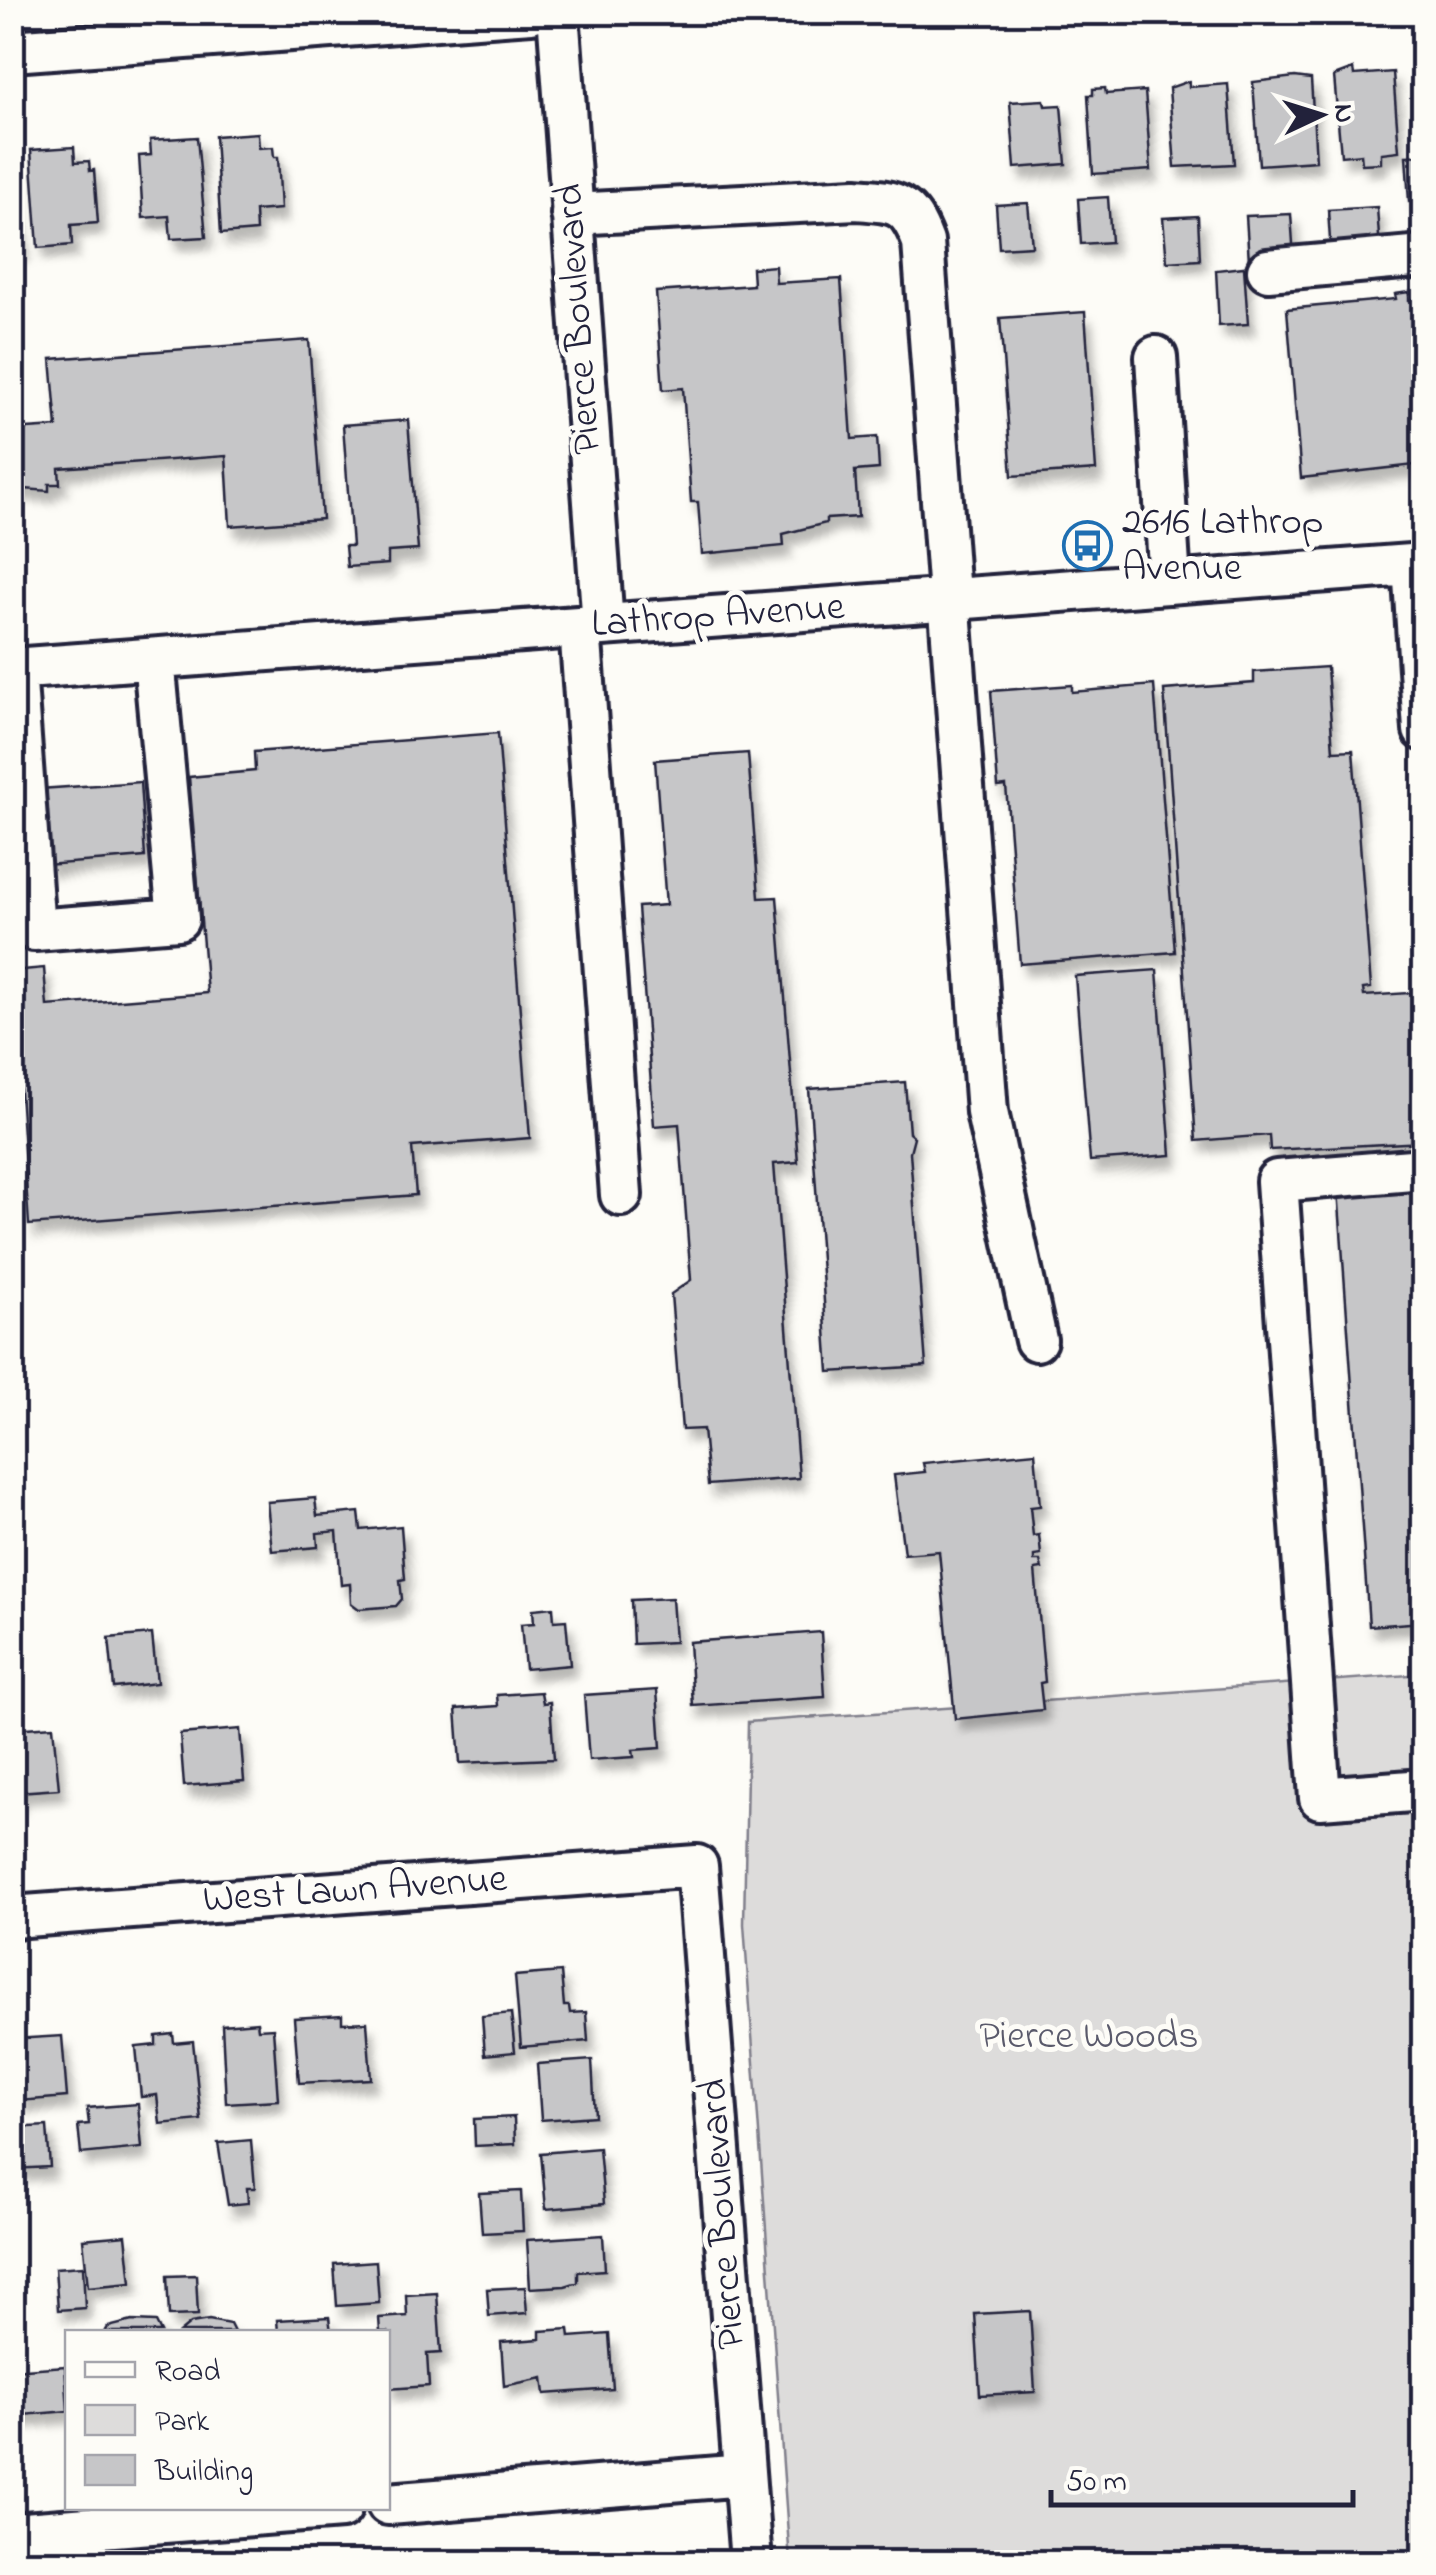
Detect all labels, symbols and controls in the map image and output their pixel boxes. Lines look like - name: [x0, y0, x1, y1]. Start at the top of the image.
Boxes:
- north arrow: [1271, 65, 1371, 165]
- text: N: [1321, 103, 1364, 124]
- street label: Pierce Boulevard: [541, 182, 619, 456]
- place label: 2616 Lathrop Avenue: [1122, 494, 1324, 599]
- bus stop icon: 2616 Lathrop Avenue: [1061, 520, 1113, 572]
- street label: Lathrop Avenue: [590, 579, 847, 655]
- street label: West Lawn Avenue: [201, 1851, 509, 1931]
- park label: Pierce Woods: [979, 2008, 1199, 2067]
- street label: Pierce Boulevard: [685, 2077, 763, 2351]
- legend: [65, 2330, 390, 2510]
- text: Road: [155, 2351, 220, 2395]
- text: Park: [155, 2401, 210, 2445]
- scale bar: [1051, 2445, 1354, 2507]
- text: Building: [154, 2451, 253, 2495]
- text: 50 m: [1066, 2461, 1127, 2505]

